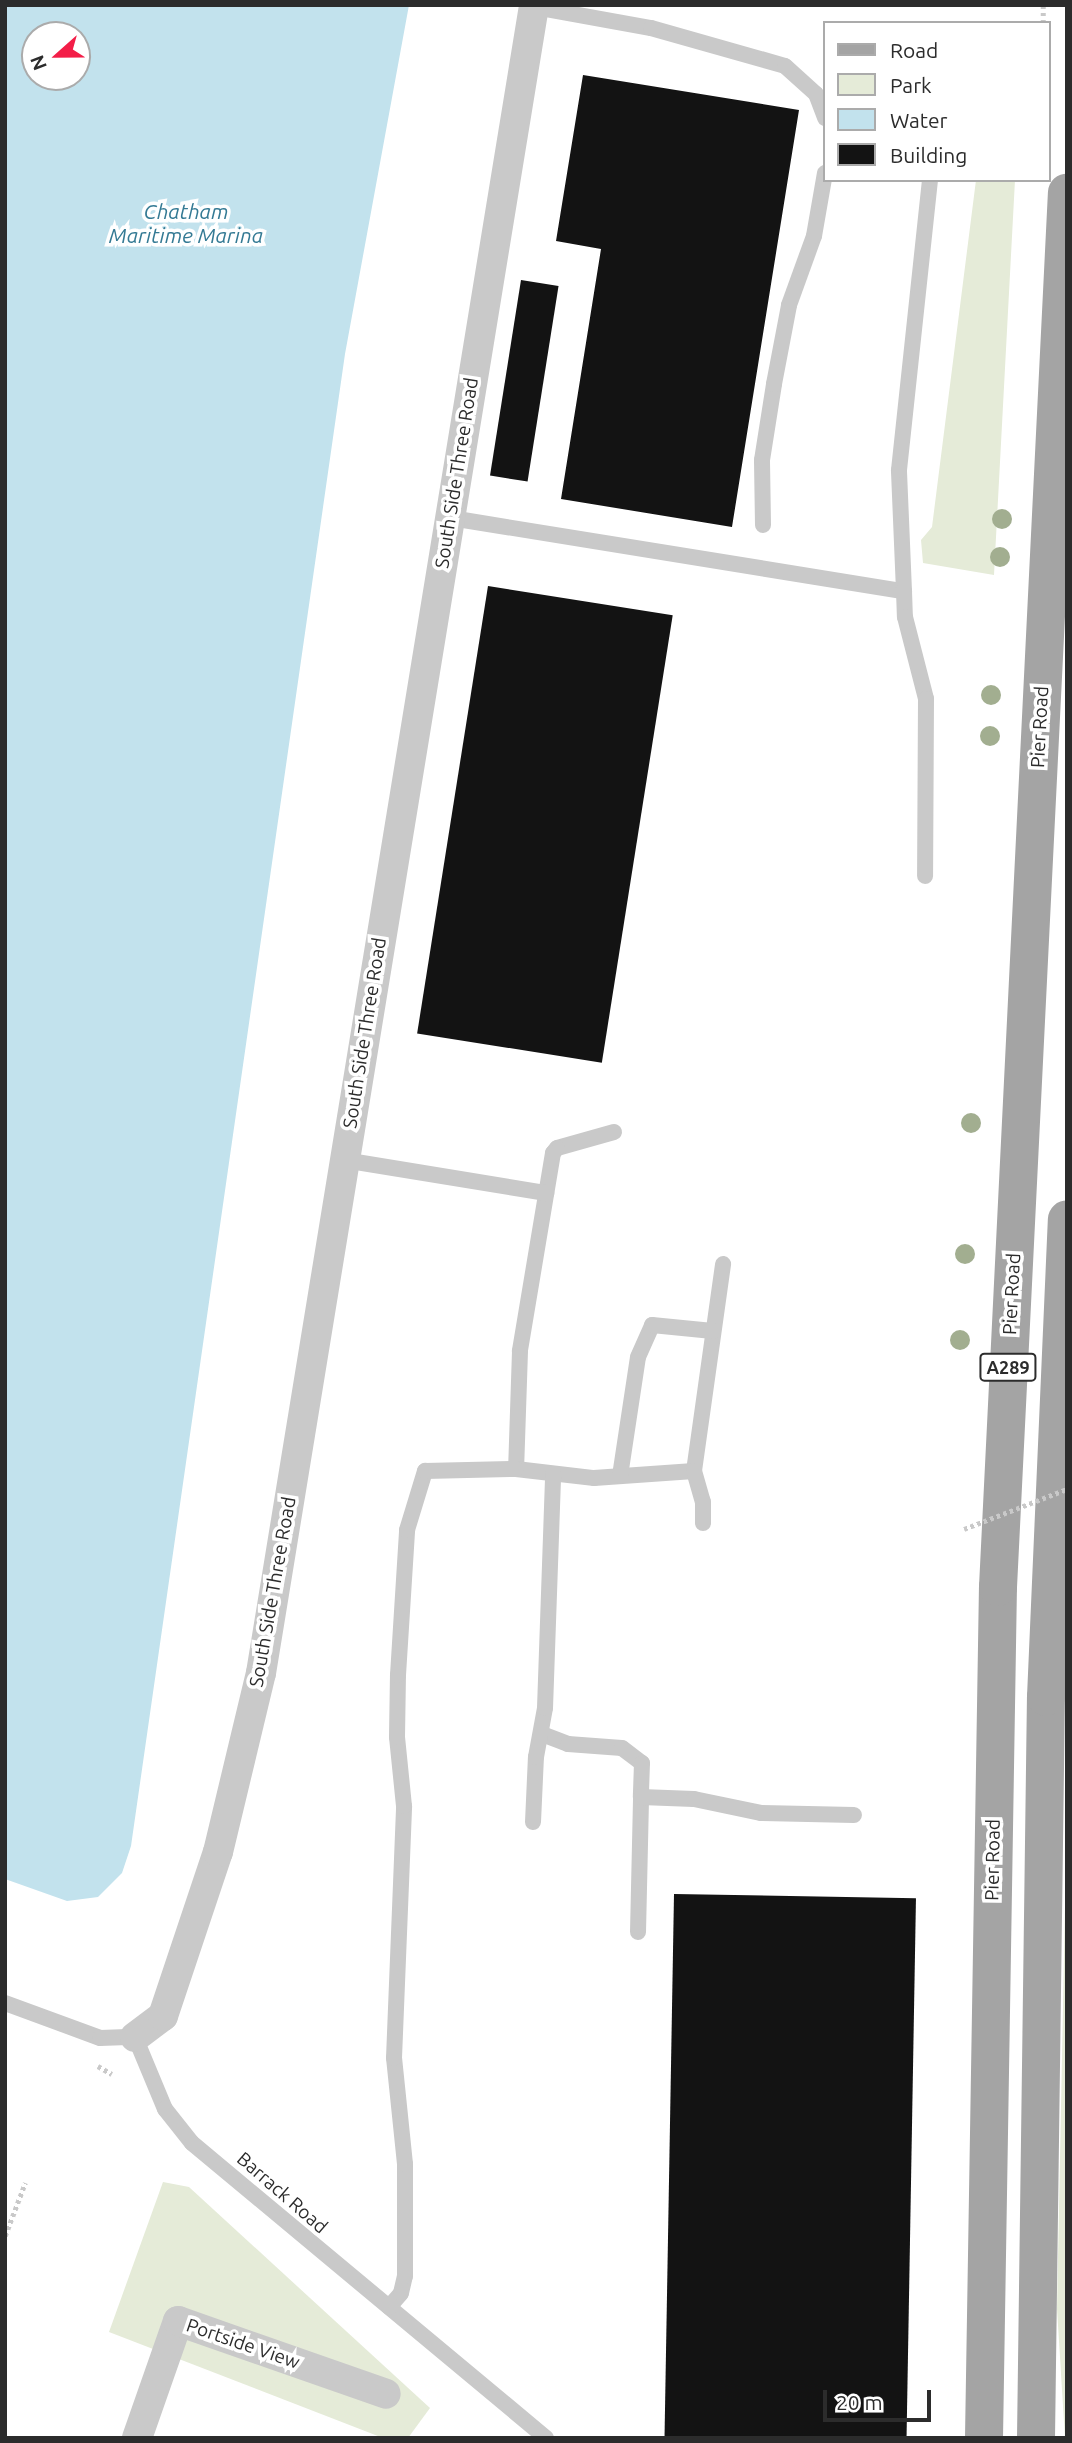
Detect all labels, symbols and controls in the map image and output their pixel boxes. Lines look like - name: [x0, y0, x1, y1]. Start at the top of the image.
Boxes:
- north arrow: [21, 21, 91, 91]
- legend: [824, 21, 1051, 182]
- text: Road: [890, 38, 938, 62]
- text: N: [25, 52, 51, 73]
- text: Park: [890, 73, 932, 97]
- text: Water: [890, 108, 948, 132]
- text: Building: [890, 143, 967, 167]
- water label: Chatham Maritime Marina: [109, 198, 263, 248]
- street label: South Side Three Road: [431, 376, 483, 570]
- street label: Pier Road: [1026, 686, 1054, 768]
- street label: South Side Three Road: [339, 936, 391, 1130]
- street label: Pier Road: [998, 1253, 1026, 1335]
- road number: A289: [978, 1352, 1038, 1382]
- street label: South Side Three Road: [245, 1495, 301, 1689]
- street label: Pier Road: [981, 1819, 1005, 1901]
- street label: Barrack Road: [232, 2147, 332, 2239]
- street label: Portside View: [183, 2314, 303, 2374]
- scale bar: [827, 2376, 936, 2420]
- text: 20 m: [836, 2390, 883, 2414]

